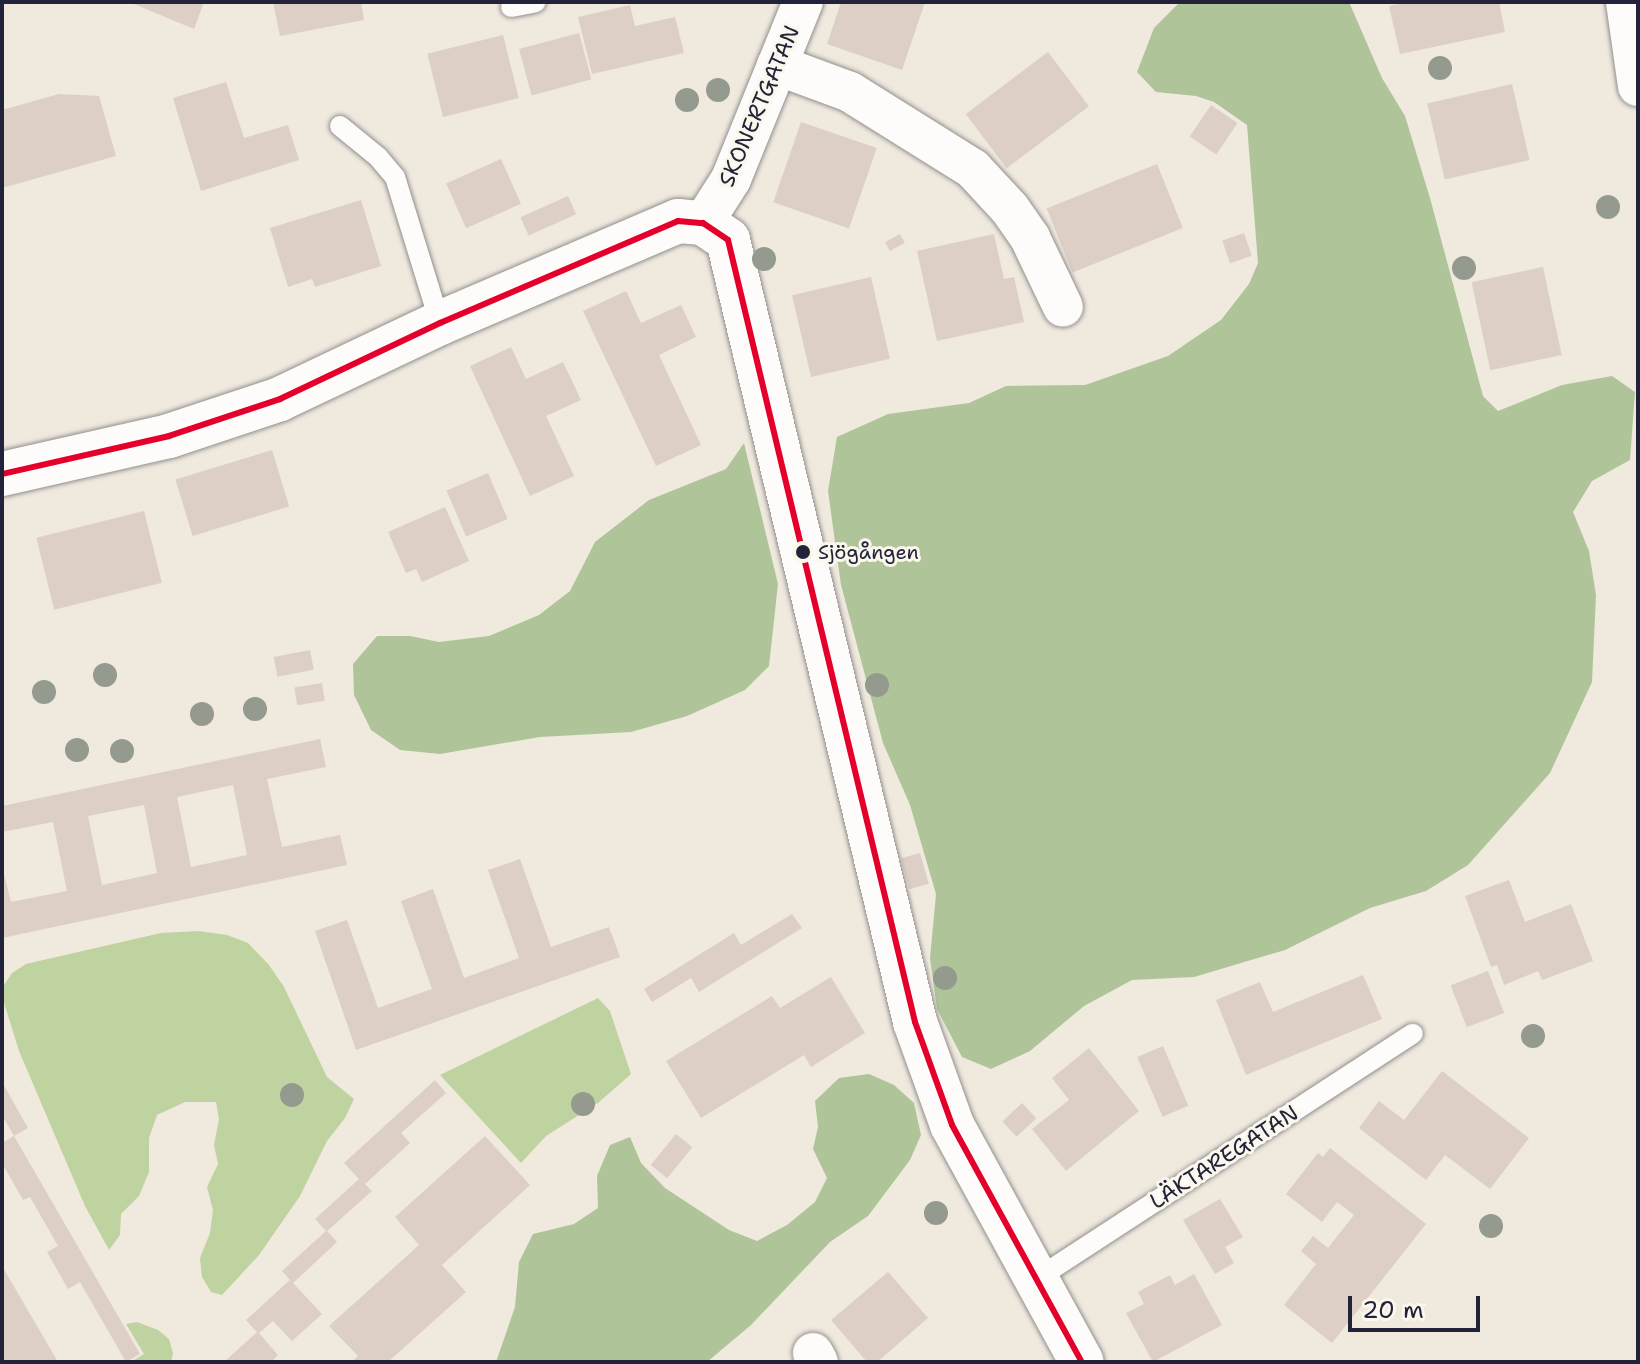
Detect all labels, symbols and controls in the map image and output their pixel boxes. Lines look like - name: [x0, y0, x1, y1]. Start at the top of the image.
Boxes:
- street label: SKONERTGATAN: [713, 21, 805, 191]
- place label: Sjögången: [818, 540, 919, 564]
- marker: Sjögången: [795, 544, 811, 560]
- street label: LÄKTAREGATAN: [1145, 1099, 1303, 1215]
- scale bar: [1352, 1280, 1484, 1330]
- text: 20 m: [1362, 1294, 1424, 1326]

